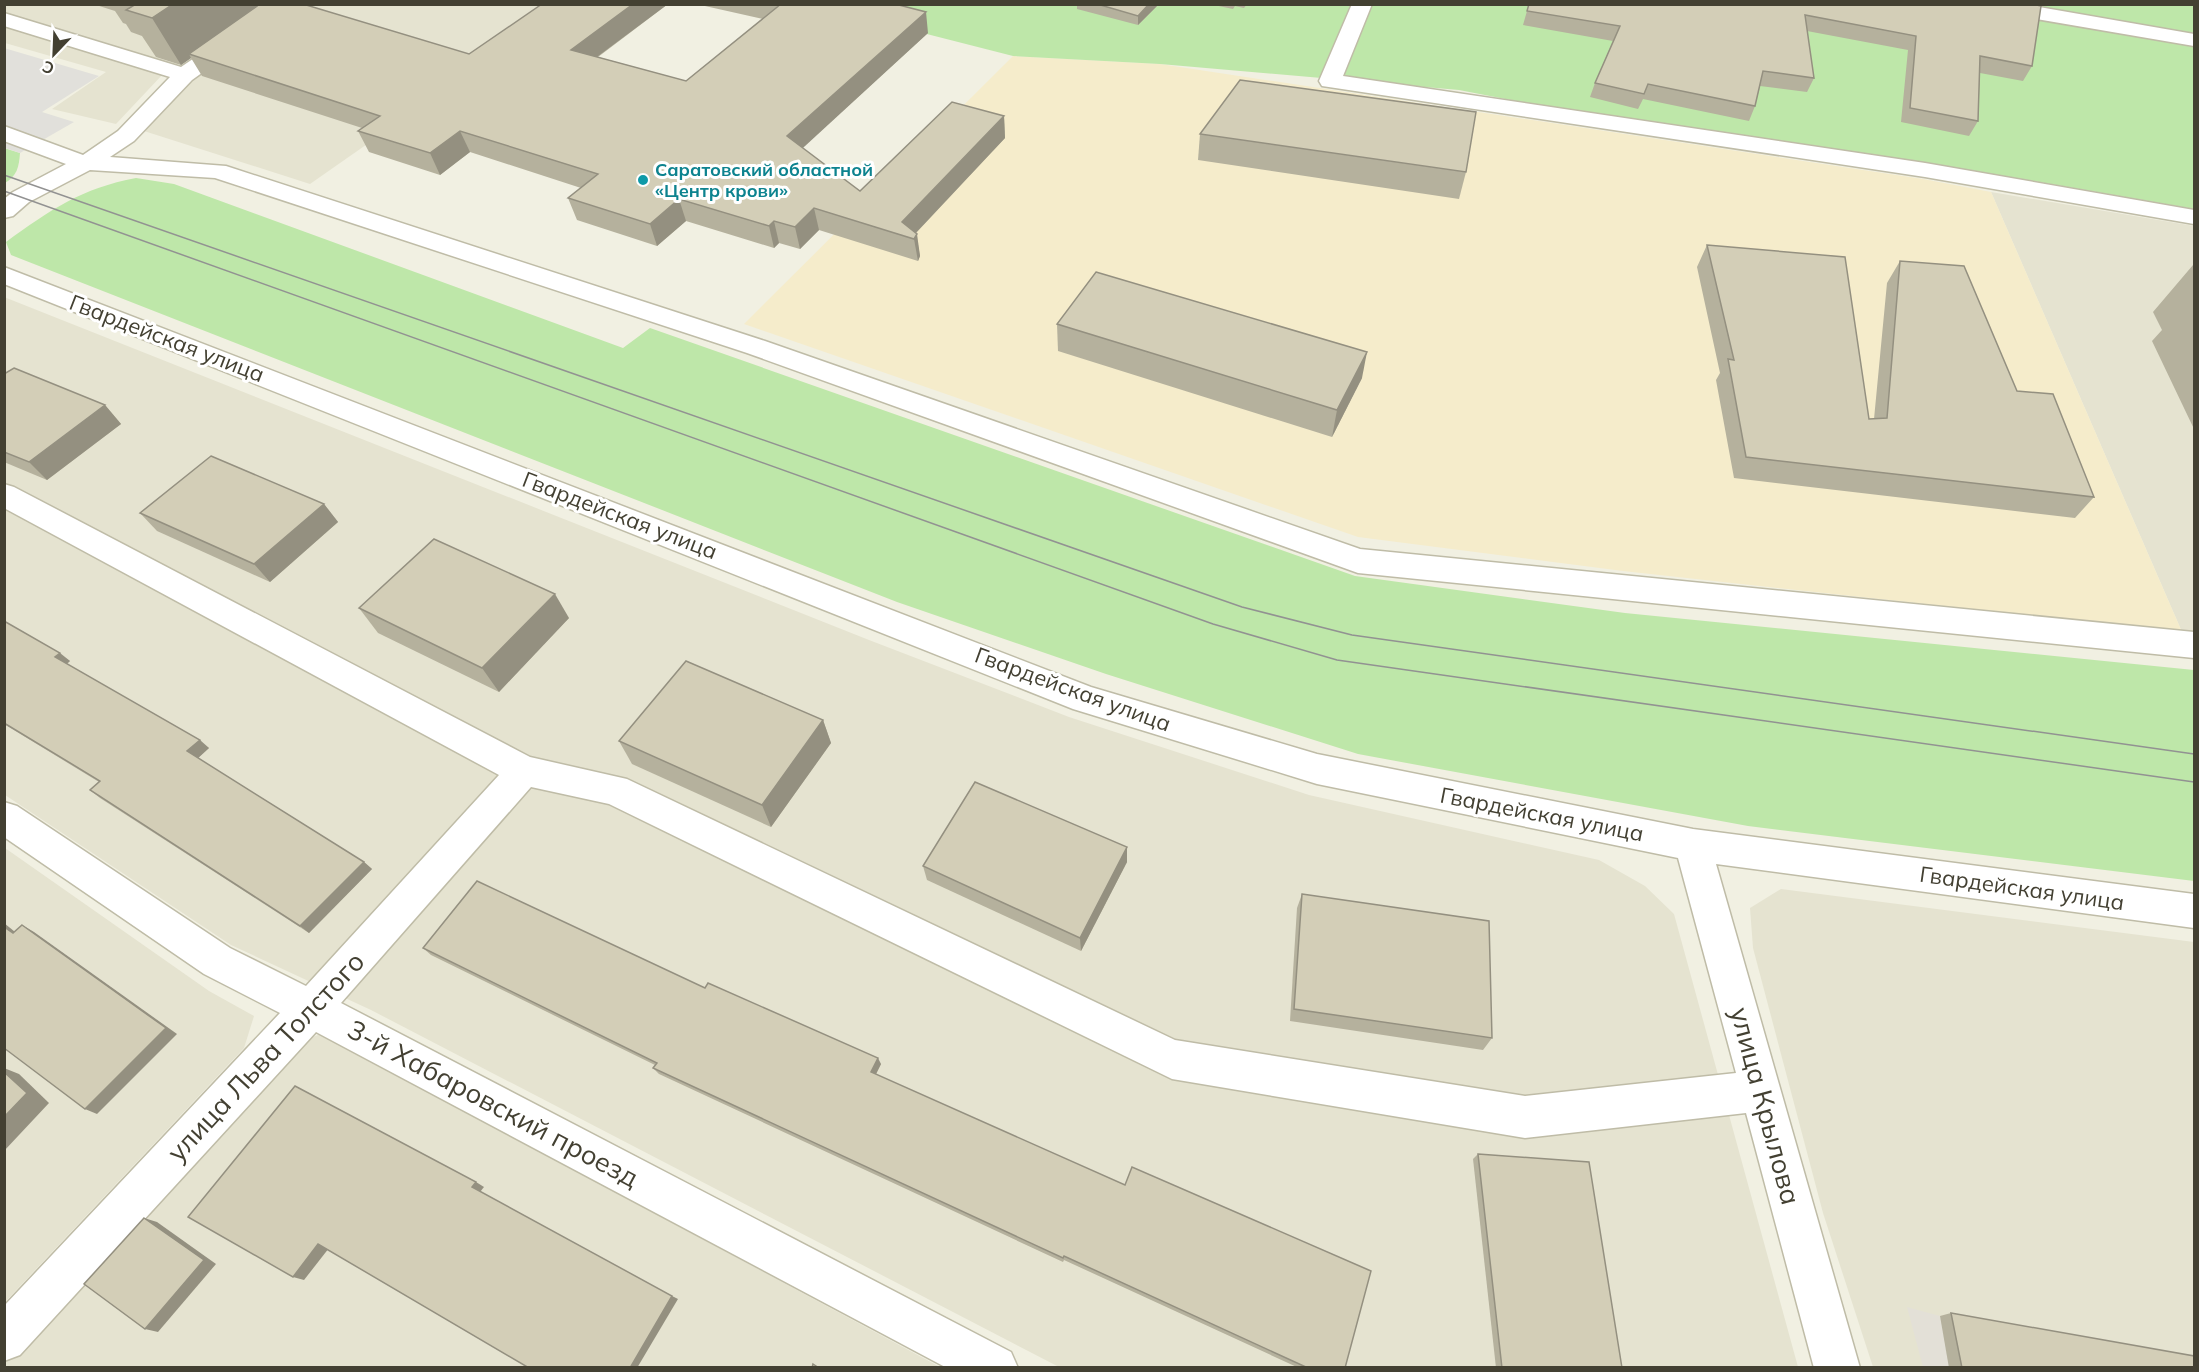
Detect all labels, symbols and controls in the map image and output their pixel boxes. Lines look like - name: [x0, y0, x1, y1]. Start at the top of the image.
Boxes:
- north arrow: [24, 24, 84, 84]
- text: С: [39, 56, 57, 79]
- place label: Саратовский областной «Центр крови»: [655, 158, 873, 202]
- marker: Саратовский областной «Центр крови»: [636, 173, 650, 187]
- street label: Гвардейская улица: [66, 288, 268, 388]
- street label: Гвардейская улица: [519, 465, 721, 565]
- street label: Гвардейская улица: [971, 641, 1175, 737]
- street label: Гвардейская улица: [1438, 781, 1646, 847]
- street label: Гвардейская улица: [1918, 860, 2126, 916]
- street label: улица Льва Толстого: [159, 944, 371, 1168]
- street label: улица Крылова: [1723, 1003, 1809, 1208]
- street label: 3-й Хабаровский проезд: [342, 1012, 645, 1194]

